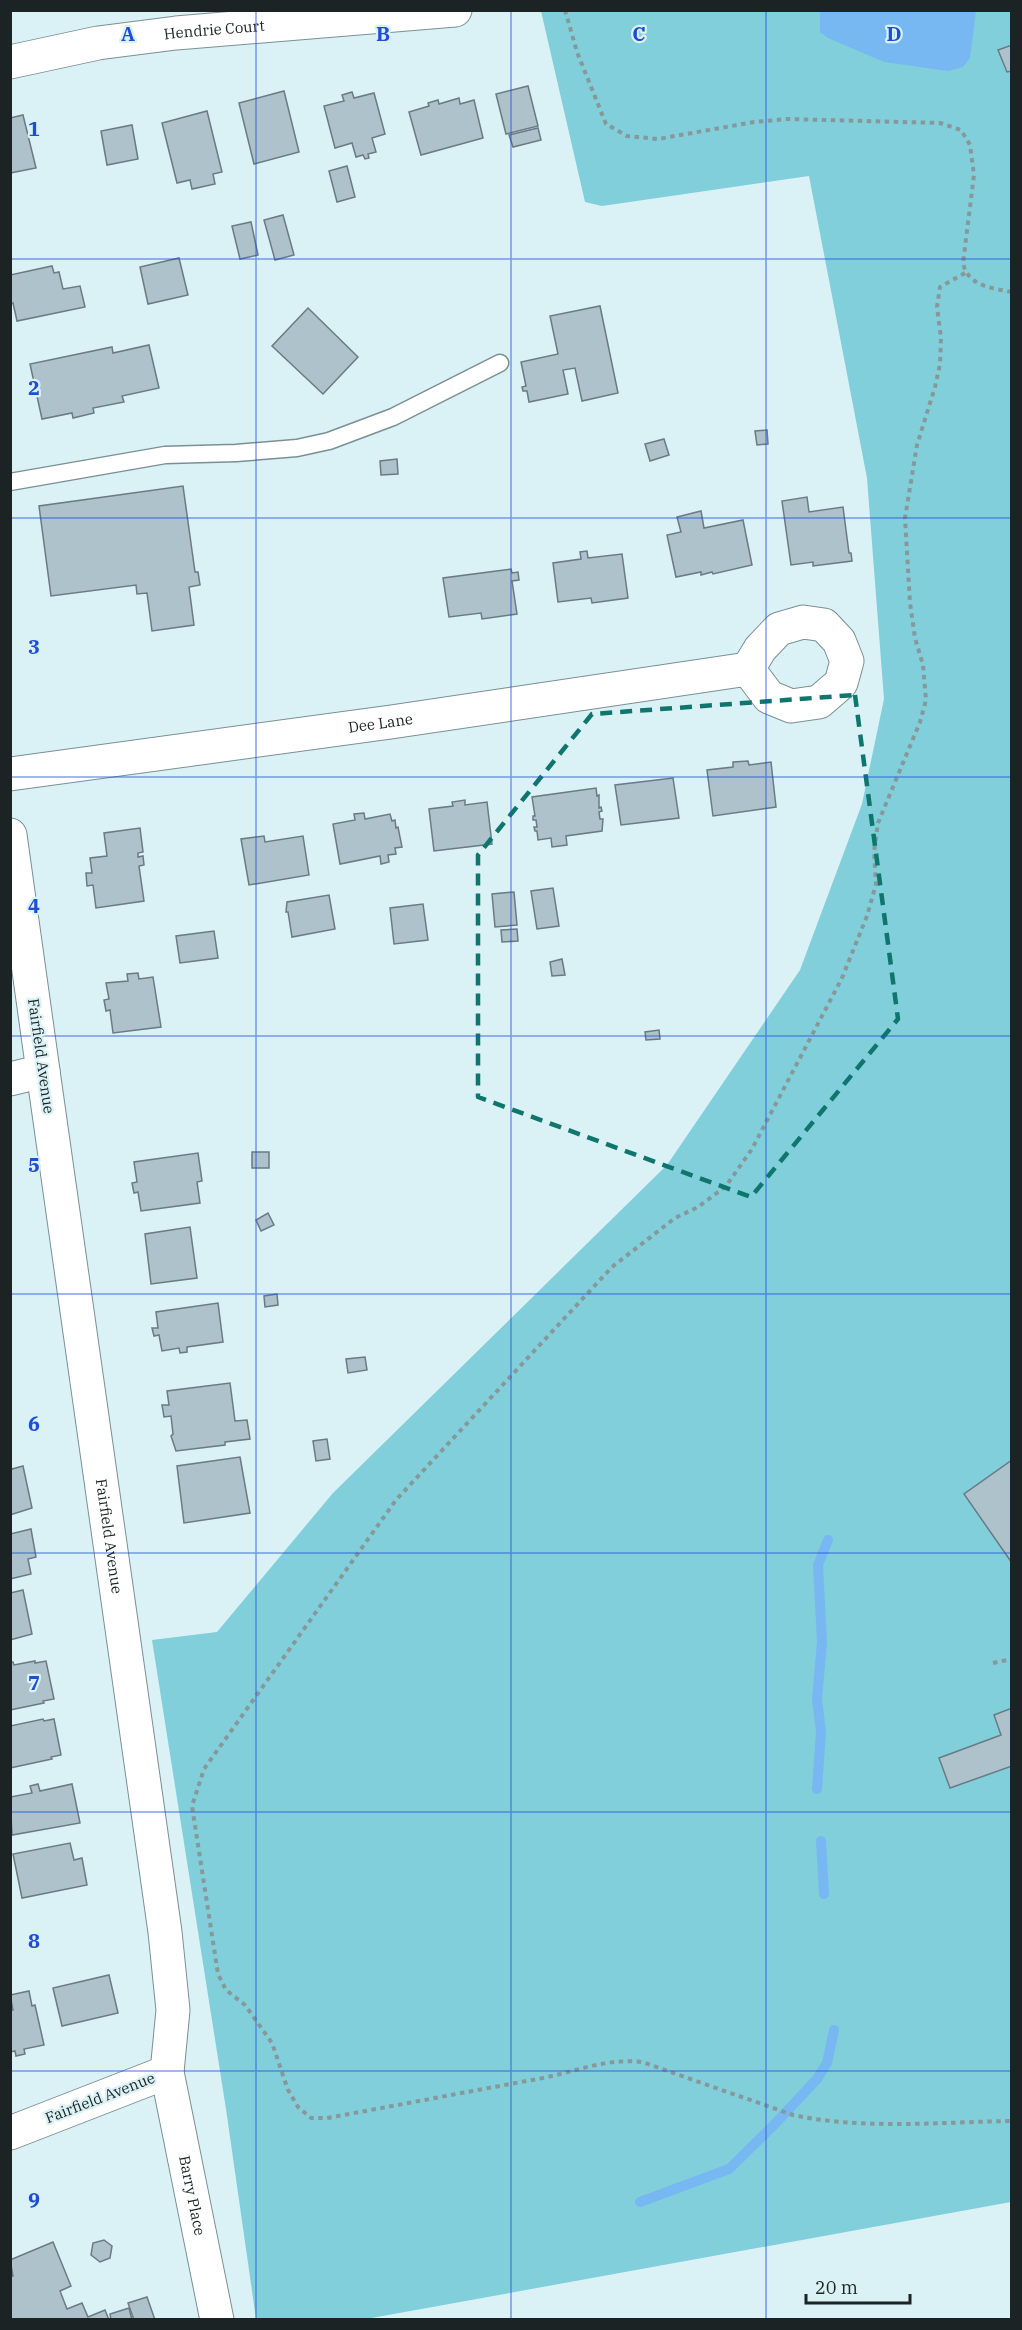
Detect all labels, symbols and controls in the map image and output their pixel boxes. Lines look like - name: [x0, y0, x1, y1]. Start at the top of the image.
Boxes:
- street label: Hendrie Court: [163, 16, 265, 43]
- text: A: [121, 20, 135, 47]
- text: B: [376, 20, 390, 47]
- text: C: [632, 20, 646, 47]
- text: D: [886, 20, 902, 47]
- text: 1: [28, 115, 40, 142]
- text: 2: [28, 374, 40, 401]
- text: 3: [28, 633, 40, 660]
- street label: Dee Lane: [347, 709, 414, 737]
- text: 4: [28, 892, 40, 919]
- street label: Fairfield Avenue: [24, 997, 59, 1115]
- text: 5: [28, 1151, 40, 1178]
- text: 6: [28, 1410, 40, 1437]
- street label: Fairfield Avenue: [92, 1478, 127, 1595]
- text: 7: [28, 1669, 40, 1696]
- text: 8: [28, 1927, 40, 1954]
- street label: Fairfield Avenue: [42, 2068, 157, 2127]
- street label: Barry Place: [175, 2154, 210, 2237]
- text: 9: [28, 2186, 40, 2213]
- scale bar: [806, 2267, 910, 2305]
- text: 20 m: [815, 2276, 858, 2299]

